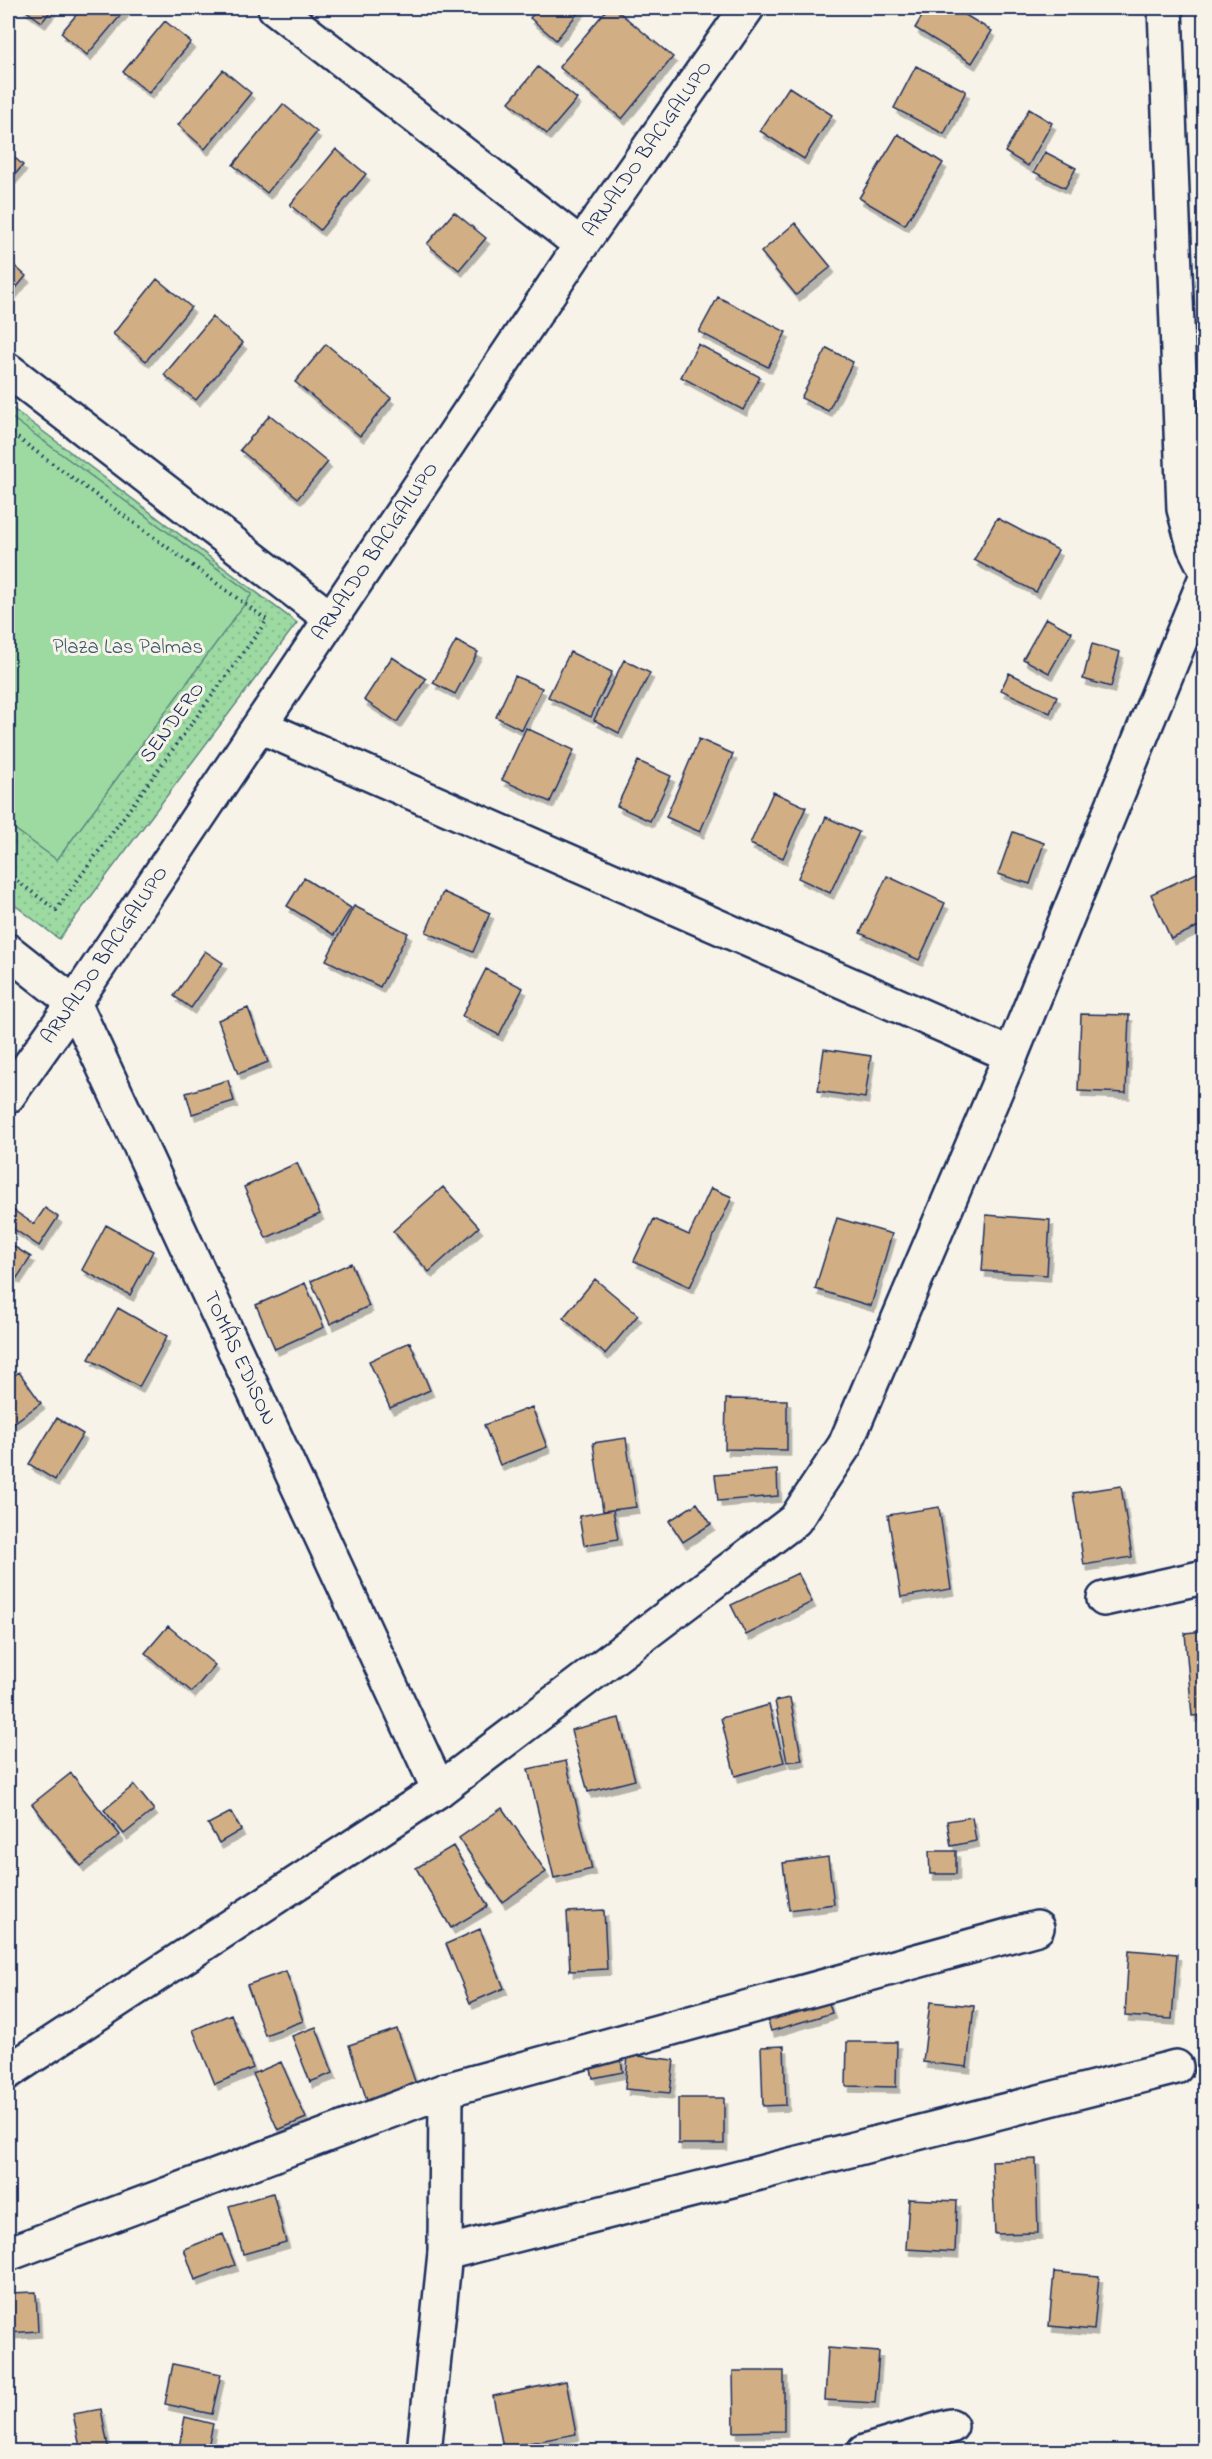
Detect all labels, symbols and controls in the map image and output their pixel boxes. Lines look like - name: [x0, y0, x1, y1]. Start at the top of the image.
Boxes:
- street label: ARNALDO BACIGALUPO: [576, 55, 720, 244]
- street label: ARNALDO BACIGALUPO: [305, 456, 447, 647]
- park label: Plaza Las Palmas: [53, 633, 203, 663]
- street label: SENDERO: [133, 676, 213, 770]
- street label: ARNALDO BACIGALUPO: [34, 860, 176, 1051]
- street label: TOMÁS EDISON: [195, 1287, 283, 1431]

